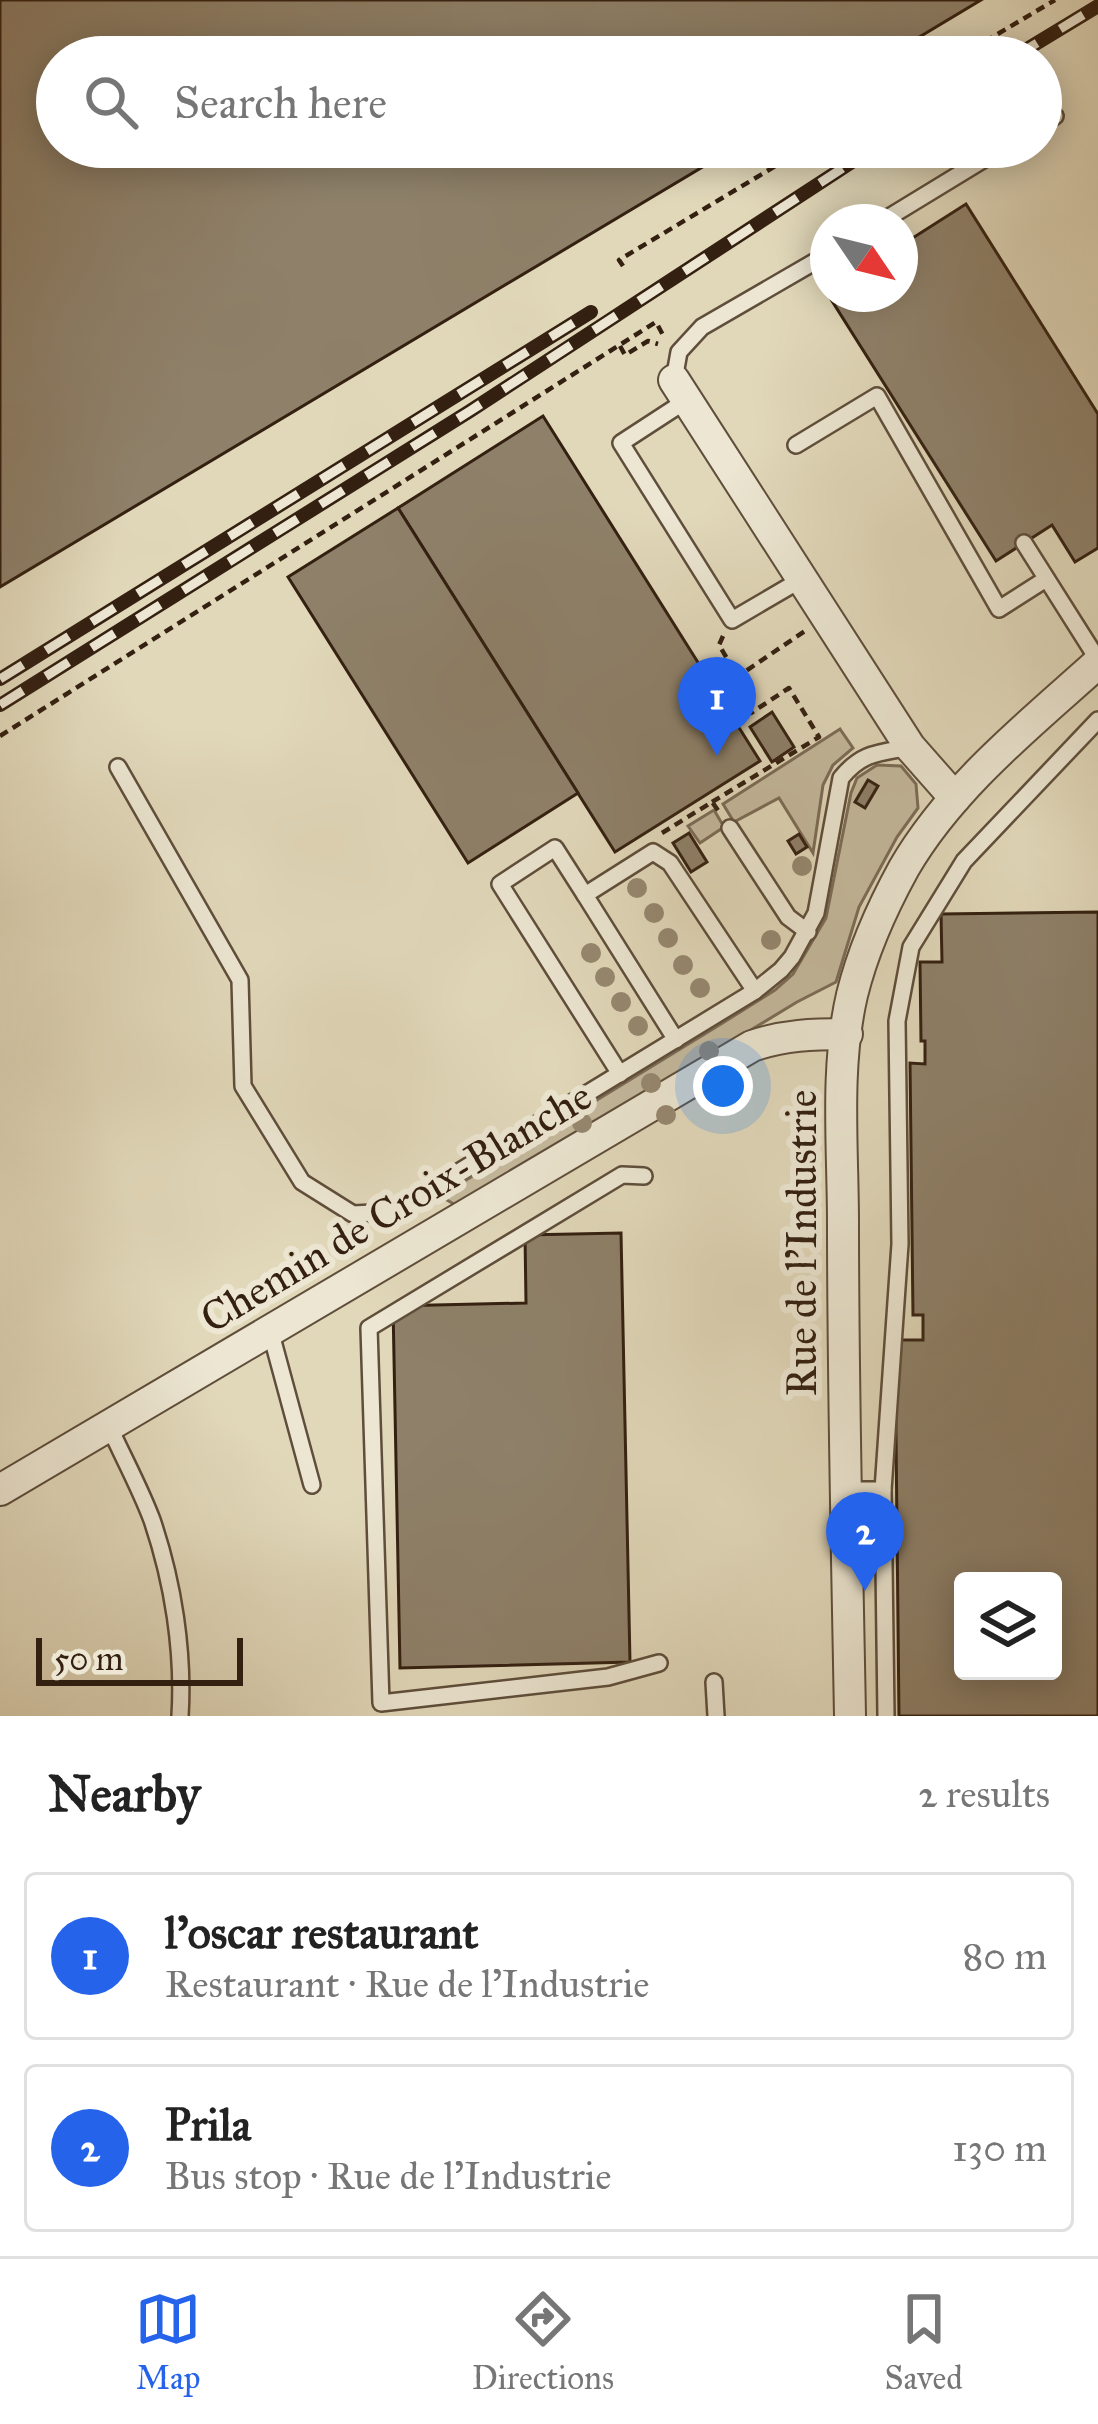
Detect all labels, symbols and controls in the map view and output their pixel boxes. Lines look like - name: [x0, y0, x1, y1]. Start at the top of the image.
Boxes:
- search box: [36, 36, 1062, 168]
- icon: search: [78, 69, 144, 135]
- text: Search here: [174, 75, 387, 130]
- north arrow: [810, 204, 918, 312]
- pin: 1: [678, 657, 756, 756]
- your location: [693, 1056, 753, 1116]
- street label: Chemin de Croix-Blanche: [191, 1070, 601, 1344]
- street label: Rue de l'Industrie: [776, 1090, 828, 1396]
- pin: 2: [826, 1492, 904, 1591]
- map controls: [954, 1572, 1062, 1680]
- button: layers: [954, 1572, 1062, 1680]
- scale bar: [36, 1632, 243, 1685]
- text: 50 m: [54, 1639, 123, 1679]
- text: Nearby: [48, 1763, 200, 1825]
- text: 2 results: [918, 1770, 1050, 1818]
- text: l’oscar restaurant: [165, 1905, 478, 1960]
- text: 1: [82, 1932, 98, 1980]
- text: 80 m: [962, 1932, 1047, 1980]
- text: Restaurant · Rue de l'Industrie: [165, 1960, 650, 2008]
- text: Prila: [165, 2097, 251, 2152]
- text: 2: [80, 2124, 100, 2172]
- text: 130 m: [952, 2124, 1047, 2172]
- text: Bus stop · Rue de l'Industrie: [165, 2152, 612, 2200]
- tab: Map: [135, 2286, 201, 2398]
- tab: Directions: [472, 2286, 614, 2398]
- tab: Saved: [884, 2286, 963, 2398]

